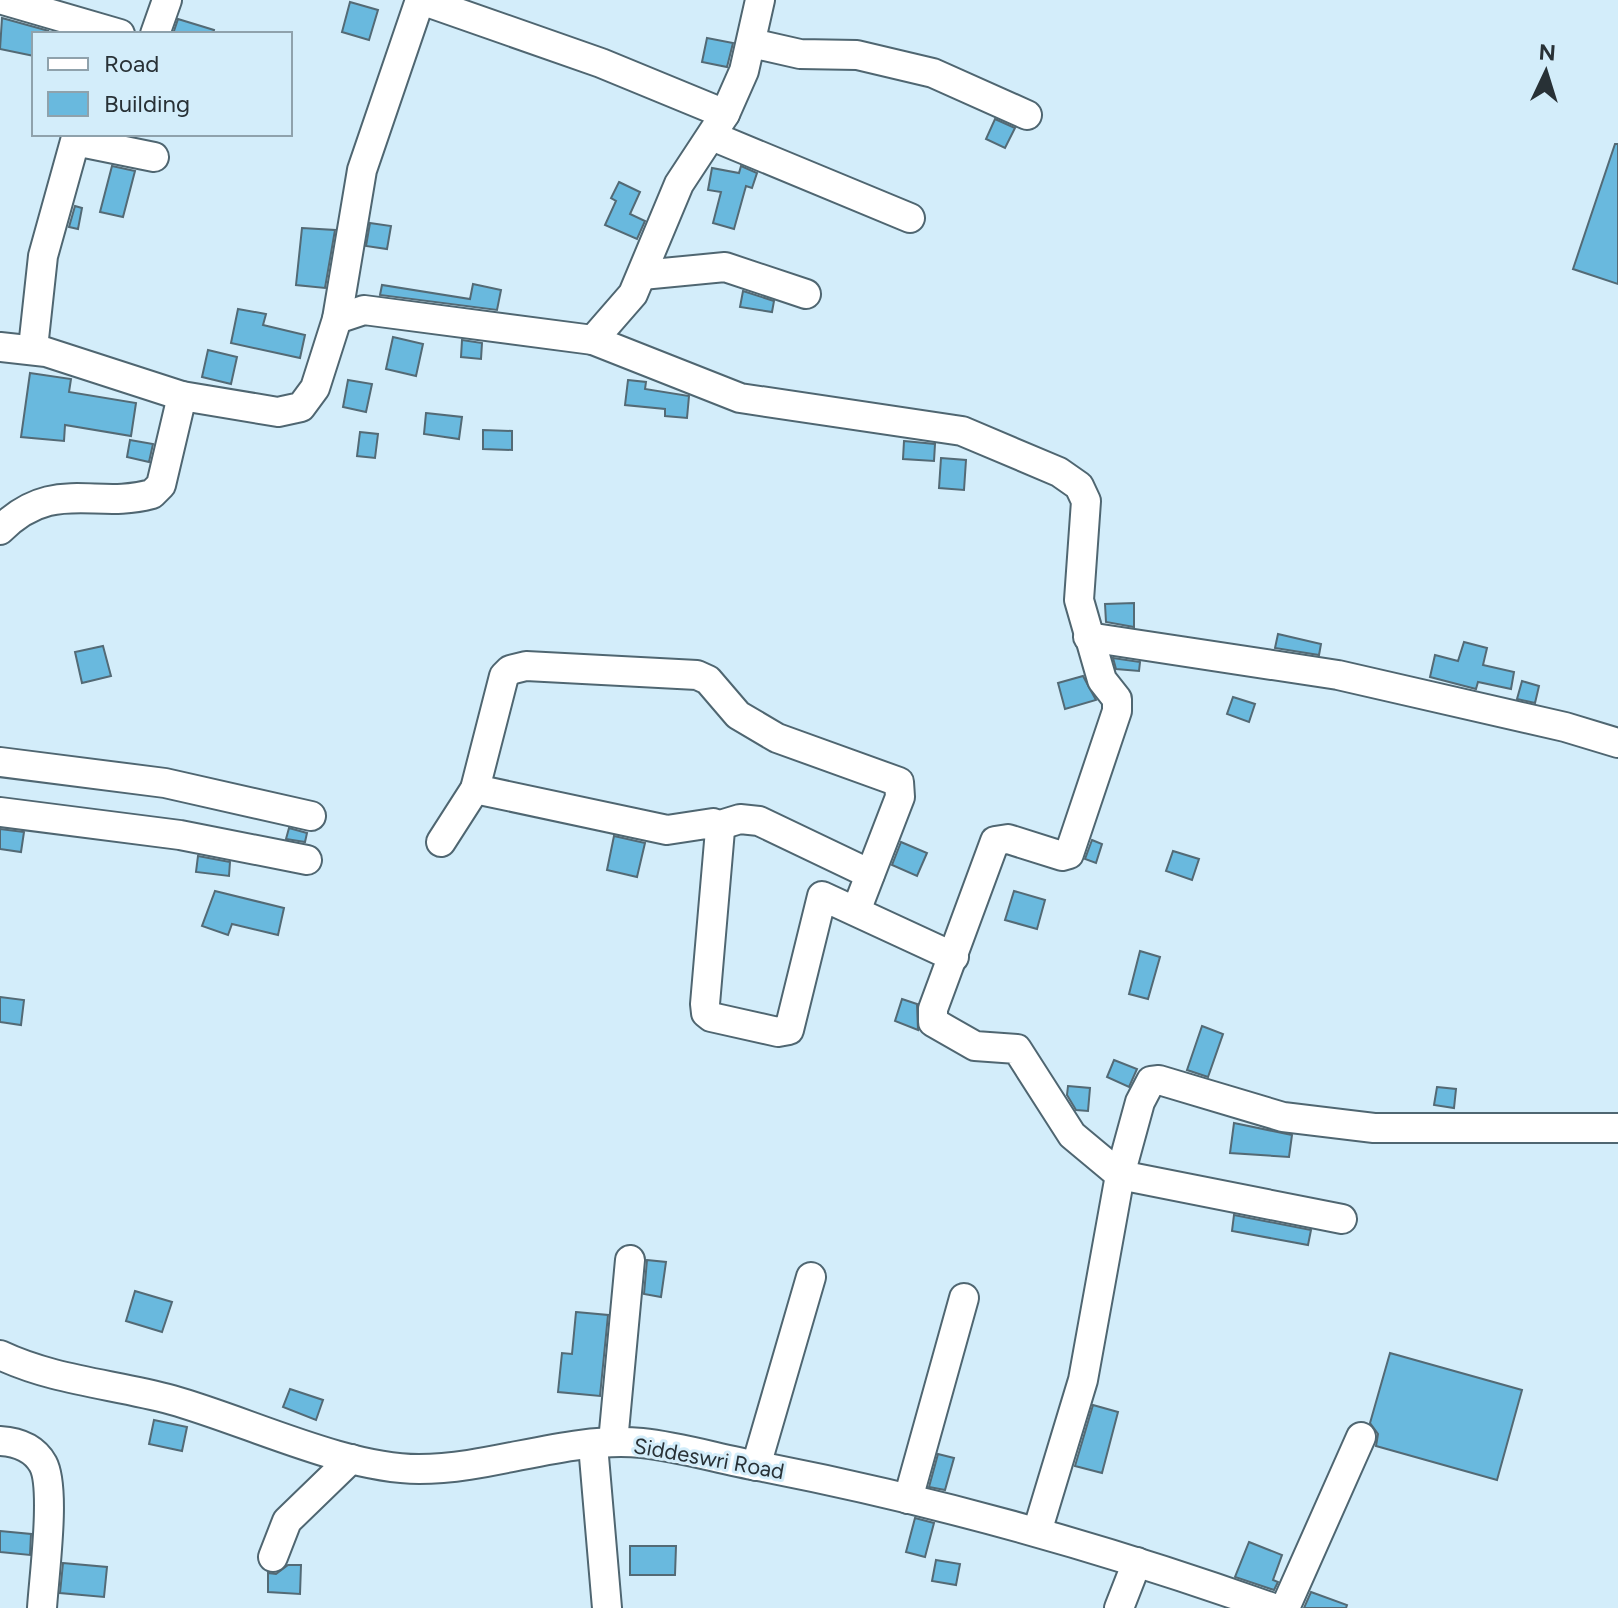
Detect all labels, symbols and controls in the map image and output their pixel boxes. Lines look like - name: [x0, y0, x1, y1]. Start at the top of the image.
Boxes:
- legend: [32, 32, 292, 136]
- north arrow: [1506, 32, 1586, 112]
- text: N: [1538, 38, 1557, 67]
- text: Road: [104, 49, 159, 78]
- text: Building: [104, 89, 190, 118]
- street label: Siddeswri Road: [631, 1432, 786, 1485]

